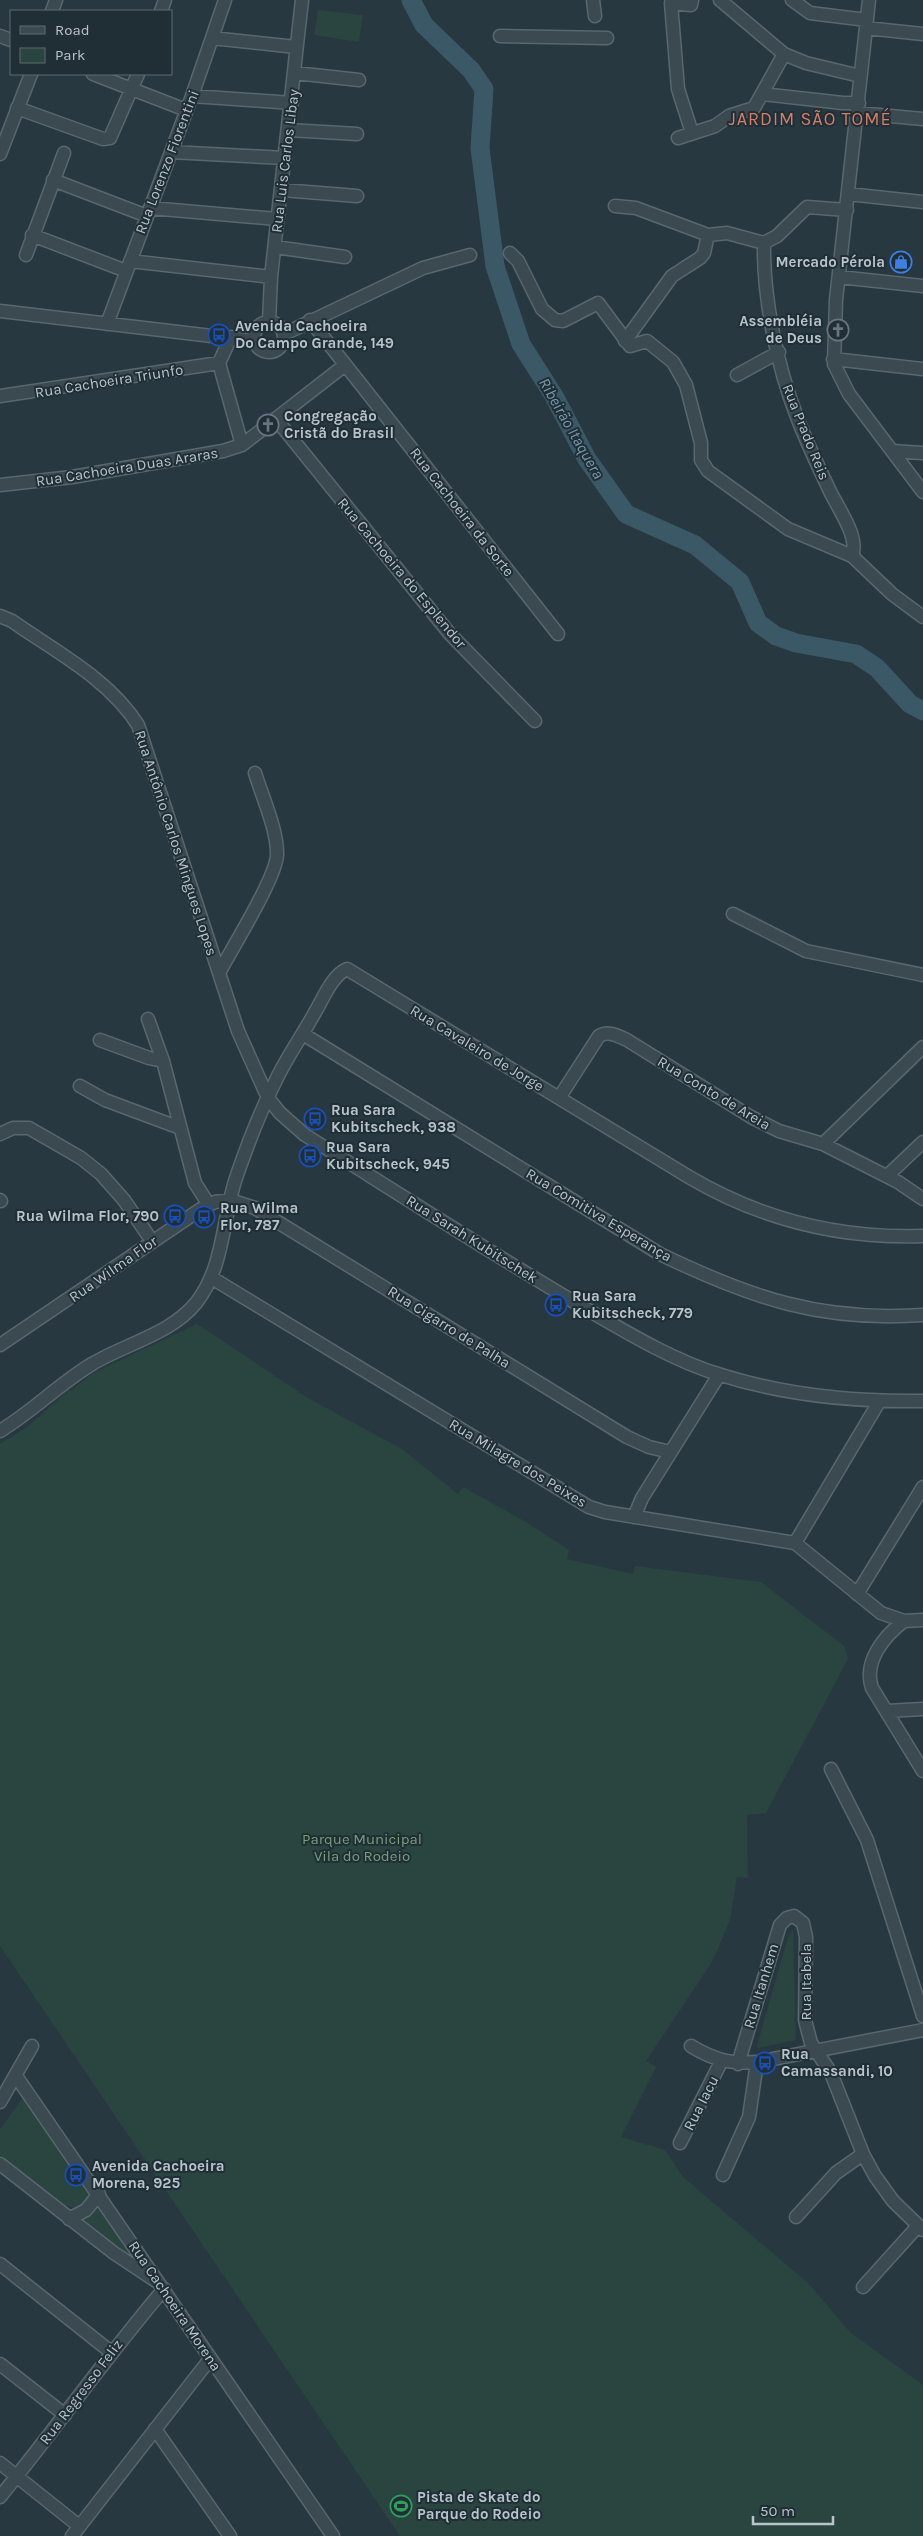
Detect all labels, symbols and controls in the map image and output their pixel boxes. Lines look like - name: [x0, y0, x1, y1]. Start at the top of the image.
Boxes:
- legend: [10, 10, 172, 75]
- text: Road: [55, 21, 90, 39]
- text: Park: [55, 46, 85, 64]
- street label: Rua Lorenzo Fiorentini: [131, 87, 203, 237]
- street label: Rua Luis Carlos Libay: [267, 88, 303, 234]
- district label: JARDIM SÃO TOMÉ: [728, 107, 892, 130]
- shop icon: Mercado Pérola: [889, 250, 913, 274]
- place label: Mercado Pérola: [775, 253, 885, 271]
- place label: Assembléia de Deus: [739, 312, 822, 347]
- place label: Avenida Cachoeira Do Campo Grande, 149: [235, 317, 394, 352]
- church icon: Assembléia de Deus: [826, 318, 850, 342]
- bus stop icon: Avenida Cachoeira Do Campo Grande, 149: [207, 323, 231, 347]
- street label: Rua Cachoeira Triunfo: [34, 360, 184, 402]
- water label: Ribeirão Itaquera: [535, 374, 608, 482]
- street label: Rua Prado Reis: [779, 381, 833, 483]
- place label: Congregação Cristã do Brasil: [284, 407, 394, 442]
- church icon: Congregação Cristã do Brasil: [256, 413, 280, 437]
- street label: Rua Cachoeira Duas Araras: [34, 444, 220, 490]
- street label: Rua Cachoeira da Sorte: [406, 444, 518, 580]
- street label: Rua Cachoeira do Esplendor: [334, 494, 471, 652]
- street label: Rua Antônio Carlos Mingues Lopes: [131, 728, 221, 958]
- street label: Rua Cavaleiro de Jorge: [407, 1001, 547, 1095]
- street label: Rua Conto de Areia: [654, 1052, 774, 1134]
- place label: Rua Sara Kubitscheck, 938: [331, 1101, 456, 1136]
- bus stop icon: Rua Sara Kubitscheck, 938: [303, 1107, 327, 1131]
- place label: Rua Sara Kubitscheck, 945: [326, 1138, 450, 1173]
- bus stop icon: Rua Sara Kubitscheck, 945: [298, 1144, 322, 1168]
- street label: Rua Comitiva Esperança: [523, 1164, 675, 1266]
- street label: Rua Sarah Kubitschek: [403, 1191, 541, 1287]
- place label: Rua Wilma Flor, 787: [220, 1199, 298, 1234]
- bus stop icon: Rua Wilma Flor, 790: [163, 1204, 187, 1228]
- bus stop icon: Rua Wilma Flor, 787: [192, 1205, 216, 1229]
- place label: Rua Wilma Flor, 790: [16, 1207, 159, 1225]
- street label: Rua Wilma Flor: [65, 1232, 161, 1306]
- street label: Rua Cigarro de Palha: [384, 1282, 514, 1372]
- place label: Rua Sara Kubitscheck, 779: [572, 1287, 693, 1322]
- bus stop icon: Rua Sara Kubitscheck, 779: [544, 1293, 568, 1317]
- street label: Rua Milagre dos Peixes: [446, 1415, 590, 1511]
- park label: Parque Municipal Vila do Rodeio: [302, 1830, 422, 1865]
- street label: Rua Itanhem: [740, 1941, 782, 2031]
- street label: Rua Itabela: [797, 1943, 815, 2021]
- place label: Rua Camassandi, 10: [781, 2045, 893, 2080]
- bus stop icon: Rua Camassandi, 10: [753, 2051, 777, 2075]
- street label: Rua Iacu: [680, 2072, 722, 2134]
- place label: Avenida Cachoeira Morena, 925: [92, 2157, 224, 2192]
- bus stop icon: Avenida Cachoeira Morena, 925: [64, 2163, 88, 2187]
- street label: Rua Cachoeira Morena: [125, 2237, 225, 2375]
- street label: Rua Regresso Feliz: [36, 2336, 126, 2448]
- place label: Pista de Skate do Parque do Rodeio: [417, 2488, 541, 2523]
- sports icon: Pista de Skate do Parque do Rodeio: [389, 2494, 413, 2518]
- scale bar: [753, 2494, 833, 2526]
- text: 50 m: [760, 2502, 795, 2520]

